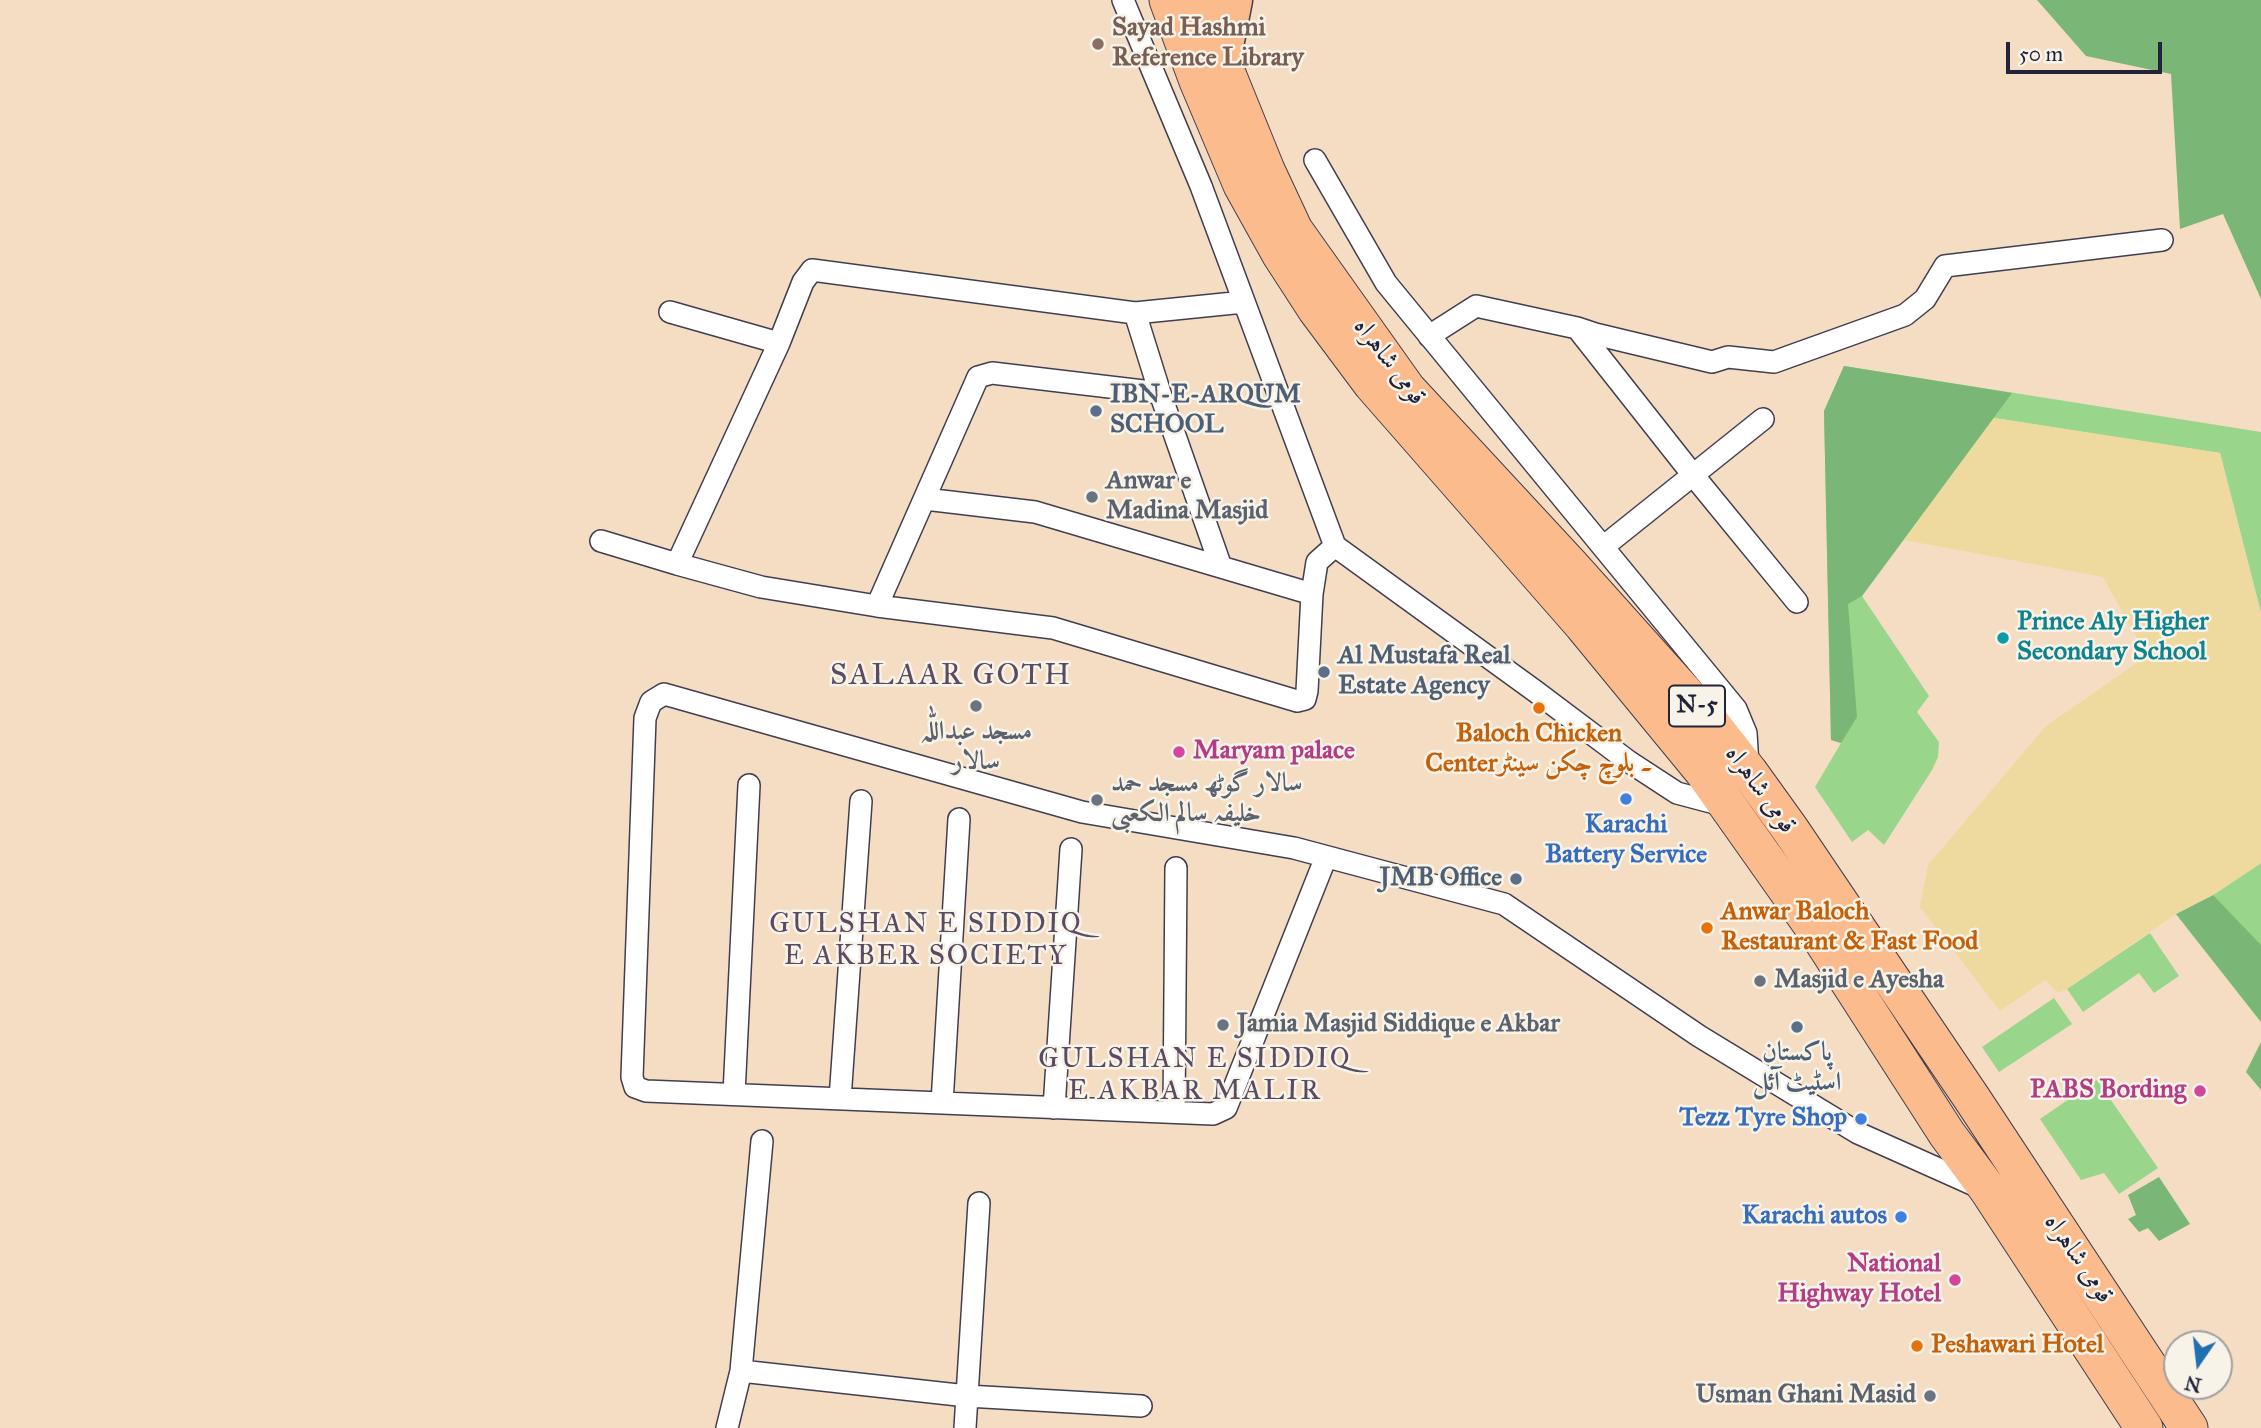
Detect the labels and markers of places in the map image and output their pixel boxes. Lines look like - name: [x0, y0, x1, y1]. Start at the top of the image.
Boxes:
- place label: Sayad Hashmi Reference Library: [1112, 13, 1304, 74]
- marker: Sayad Hashmi Reference Library: [1090, 36, 1106, 52]
- place label: IBN-E-ARQUM SCHOOL: [1110, 380, 1301, 442]
- marker: IBN-E-ARQUM SCHOOL: [1088, 403, 1104, 419]
- place label: Anwar e Madina Masjid: [1106, 466, 1268, 528]
- marker: Anwar e Madina Masjid: [1084, 489, 1100, 505]
- place label: Prince Aly Higher Secondary School: [2017, 607, 2209, 668]
- marker: Prince Aly Higher Secondary School: [1995, 630, 2011, 646]
- place label: Al Mustafa Real Estate Agency: [1338, 641, 1511, 702]
- marker: Al Mustafa Real Estate Agency: [1316, 664, 1332, 680]
- marker: مسجد عبداللّٰہ سالار: [968, 698, 984, 714]
- marker: Baloch Chicken Center۔ بلوچ چکن سینٹر: [1531, 700, 1547, 716]
- place label: مسجد عبداللّٰہ سالار: [920, 717, 1032, 778]
- place label: Baloch Chicken Center۔ بلوچ چکن سینٹر: [1425, 719, 1653, 780]
- place label: Maryam palace: [1193, 736, 1355, 768]
- marker: Maryam palace: [1171, 744, 1187, 760]
- place label: سالار گوٹھ مسجد حمد خلیفہ سالم الکعبی: [1111, 769, 1302, 830]
- marker: Karachi Battery Service: [1618, 791, 1634, 807]
- marker: سالار گوٹھ مسجد حمد خلیفہ سالم الکعبی: [1089, 792, 1105, 808]
- place label: Karachi Battery Service: [1545, 810, 1707, 872]
- place label: JMB Office: [1380, 863, 1502, 895]
- marker: JMB Office: [1508, 871, 1524, 887]
- place label: Anwar Baloch Restaurant & Fast Food: [1721, 897, 1978, 958]
- marker: Anwar Baloch Restaurant & Fast Food: [1699, 920, 1715, 936]
- place label: Masjid e Ayesha: [1774, 965, 1944, 997]
- marker: Masjid e Ayesha: [1752, 973, 1768, 989]
- place label: Jamia Masjid Siddique e Akbar: [1237, 1009, 1560, 1041]
- marker: Jamia Masjid Siddique e Akbar: [1215, 1017, 1231, 1033]
- marker: پاکستان اسٹیٹ آئل: [1789, 1019, 1805, 1035]
- place label: پاکستان اسٹیٹ آئل: [1753, 1038, 1841, 1100]
- place label: PABS Bording: [2030, 1075, 2186, 1107]
- marker: PABS Bording: [2192, 1083, 2208, 1099]
- place label: Tezz Tyre Shop: [1679, 1103, 1847, 1135]
- marker: Tezz Tyre Shop: [1853, 1111, 1869, 1127]
- place label: Karachi autos: [1742, 1201, 1887, 1233]
- marker: Karachi autos: [1893, 1209, 1909, 1225]
- place label: National Highway Hotel: [1777, 1249, 1941, 1310]
- marker: National Highway Hotel: [1947, 1272, 1963, 1288]
- place label: Peshawari Hotel: [1931, 1330, 2104, 1362]
- marker: Peshawari Hotel: [1909, 1338, 1925, 1354]
- place label: Usman Ghani Masid: [1695, 1380, 1916, 1412]
- marker: Usman Ghani Masid: [1922, 1388, 1938, 1404]

